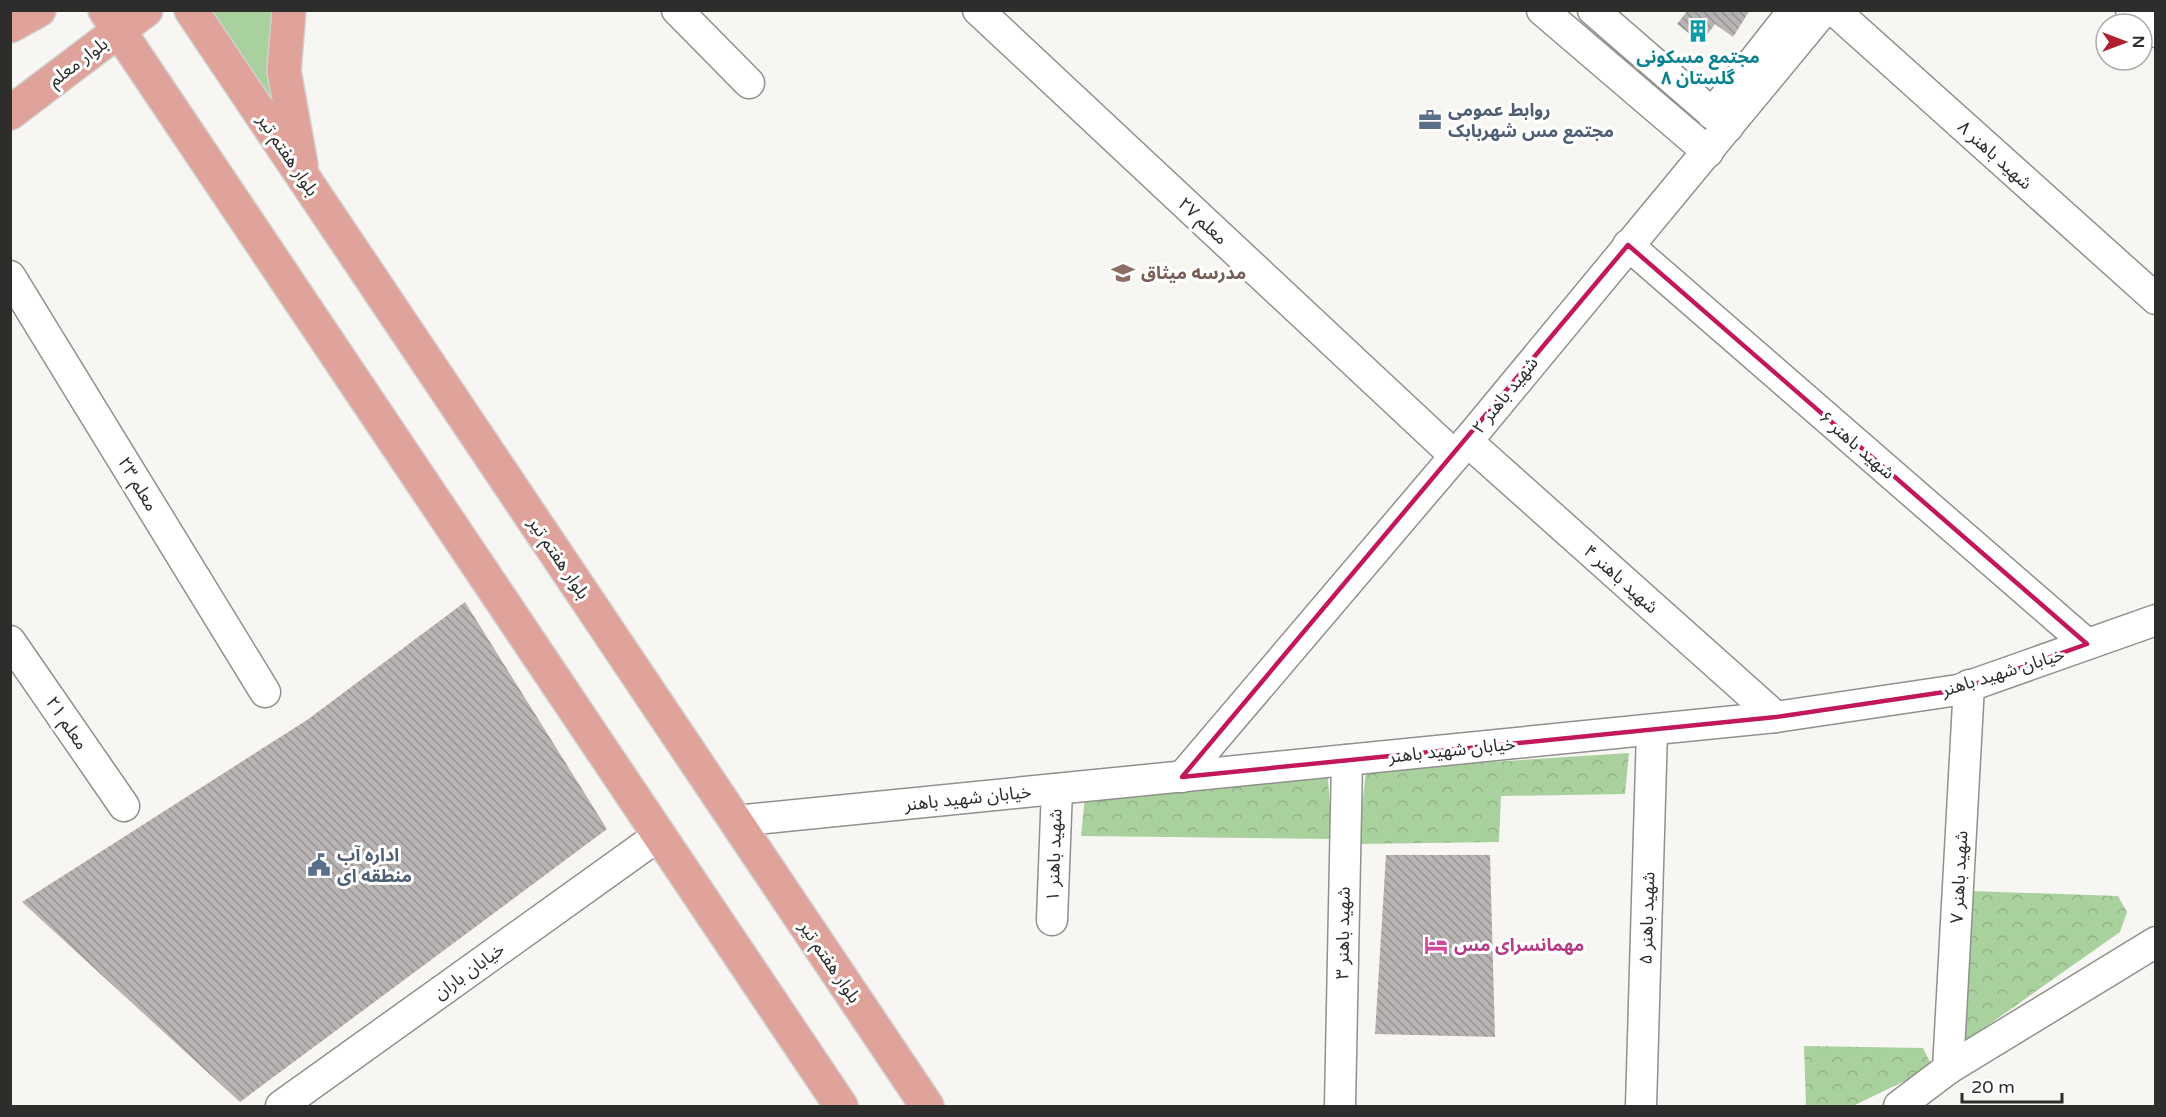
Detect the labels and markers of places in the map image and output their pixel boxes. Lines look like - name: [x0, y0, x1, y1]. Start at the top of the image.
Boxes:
- building icon: مجتمع مسکونی گلستان ۸: [1685, 18, 1711, 44]
- place label: مجتمع مسکونی گلستان ۸: [1636, 46, 1760, 89]
- place label: روابط عمومی مجتمع مس شهربابک: [1448, 99, 1614, 144]
- office icon: روابط عمومی مجتمع مس شهربابک: [1417, 107, 1443, 133]
- school or university icon: مدرسه میثاق: [1110, 260, 1136, 286]
- place label: مدرسه میثاق: [1141, 262, 1246, 284]
- place label: اداره آب منطقه ای: [337, 844, 412, 887]
- public building icon: اداره آب منطقه ای: [306, 852, 332, 878]
- hotel icon: مهمانسرای مس: [1423, 932, 1449, 958]
- place label: مهمانسرای مس: [1454, 934, 1584, 956]

